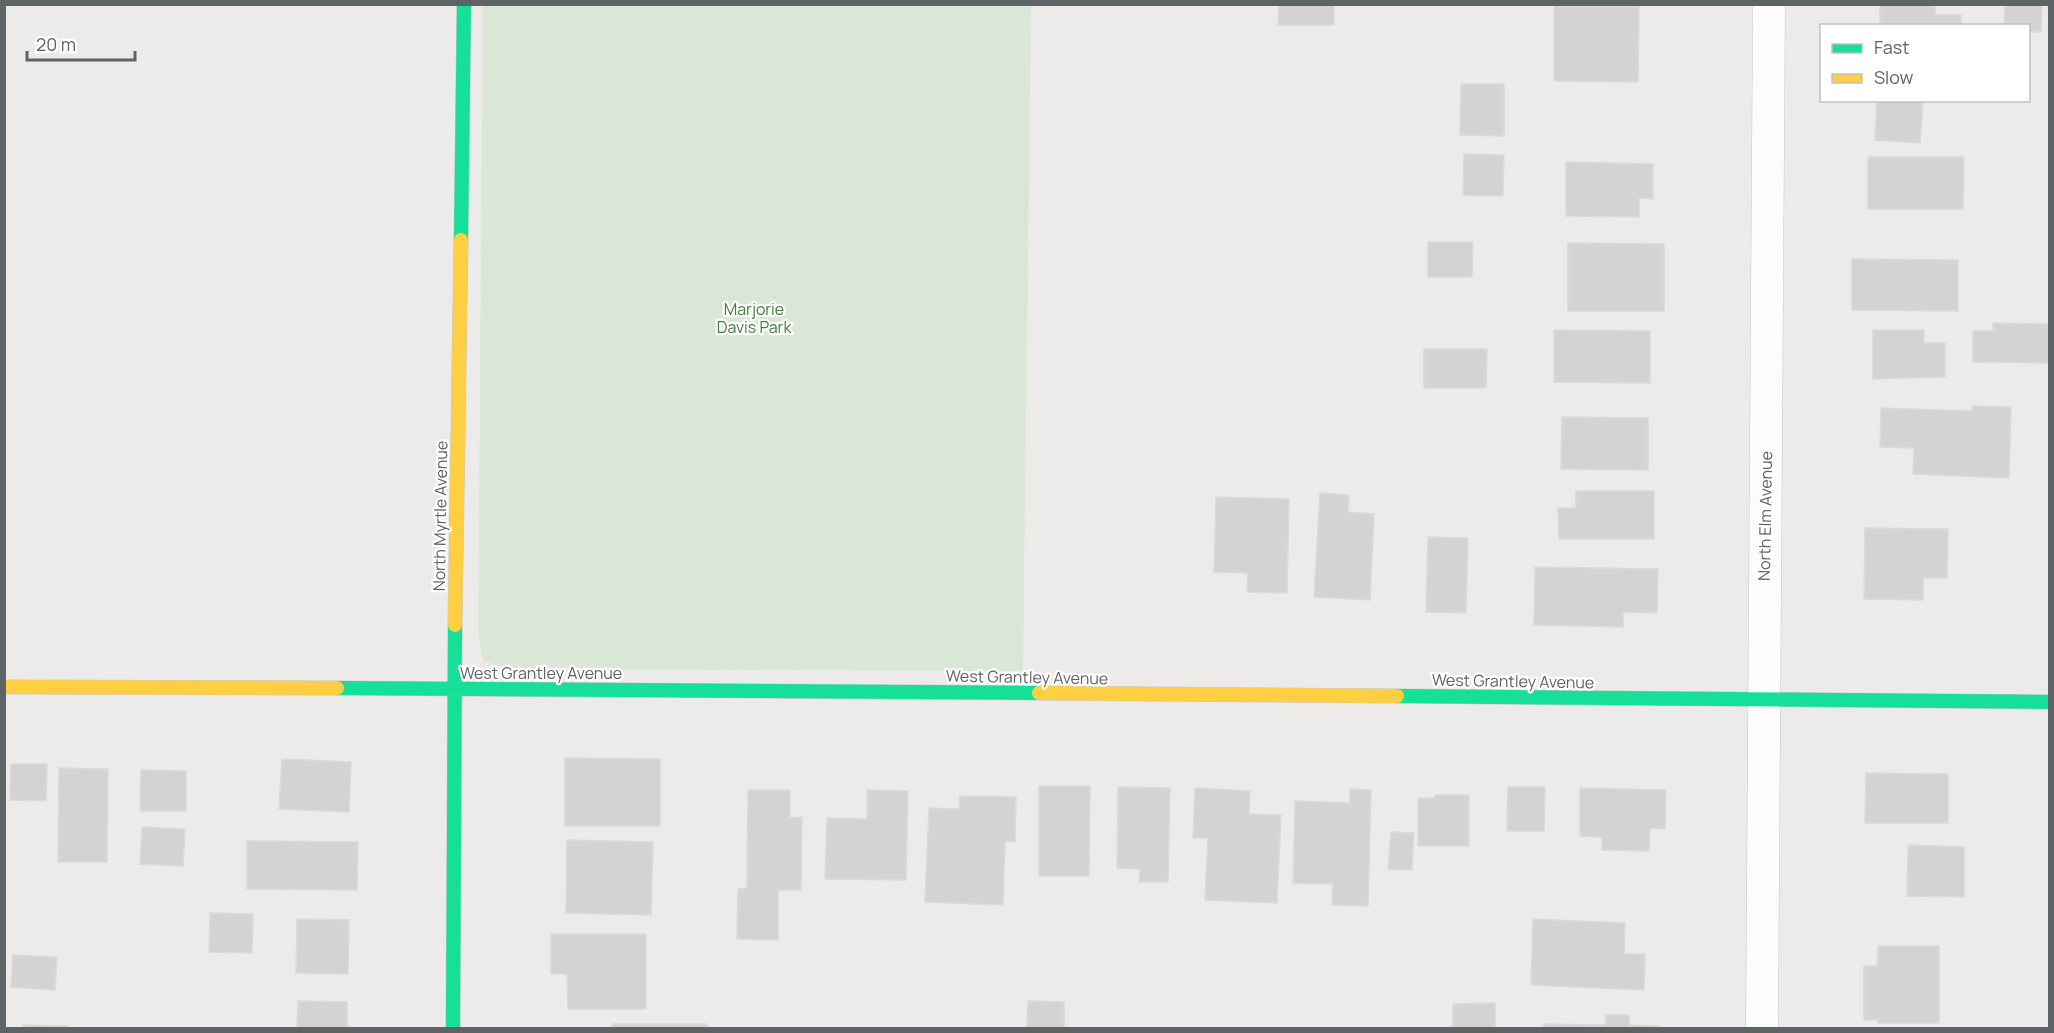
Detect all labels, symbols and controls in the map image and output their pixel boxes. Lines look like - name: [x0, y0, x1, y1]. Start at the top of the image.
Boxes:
- scale bar: [27, 24, 135, 62]
- legend: [1820, 24, 2030, 102]
- text: 20 m: [36, 32, 76, 56]
- text: Fast: [1874, 35, 1909, 59]
- text: Slow: [1874, 65, 1914, 89]
- park label: Marjorie Davis Park: [717, 298, 792, 338]
- street label: North Myrtle Avenue: [428, 441, 452, 591]
- street label: North Elm Avenue: [1753, 451, 1777, 581]
- street label: West Grantley Avenue: [460, 662, 622, 684]
- street label: West Grantley Avenue: [946, 665, 1108, 689]
- street label: West Grantley Avenue: [1432, 669, 1594, 693]

